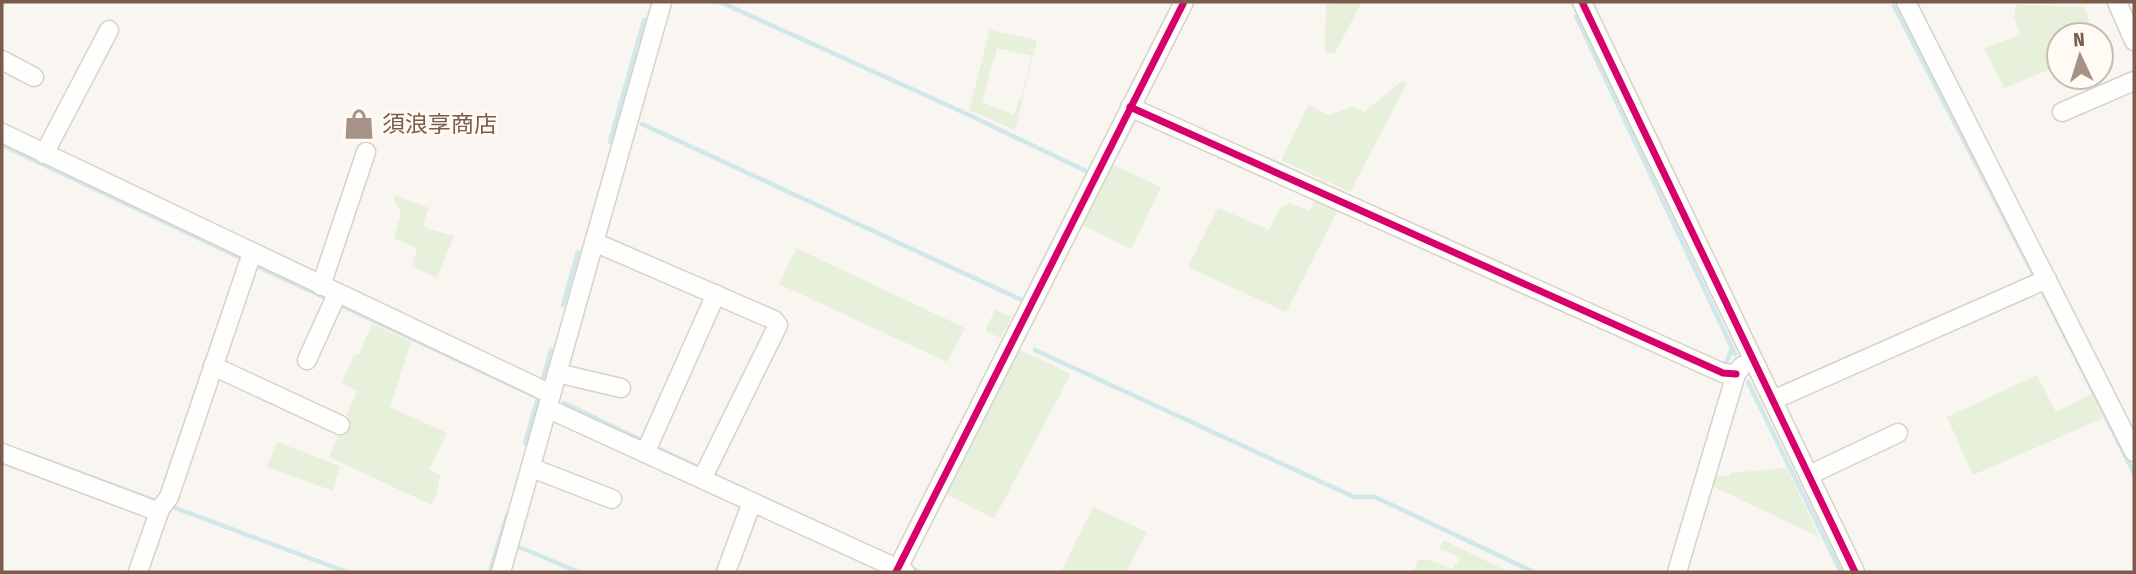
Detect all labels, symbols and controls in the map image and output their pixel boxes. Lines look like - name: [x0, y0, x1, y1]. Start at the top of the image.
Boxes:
- north arrow: [2045, 21, 2115, 91]
- text: N: [2072, 28, 2085, 51]
- shop icon: 須浪享商店: [342, 107, 376, 141]
- place label: 須浪享商店: [382, 110, 497, 138]

